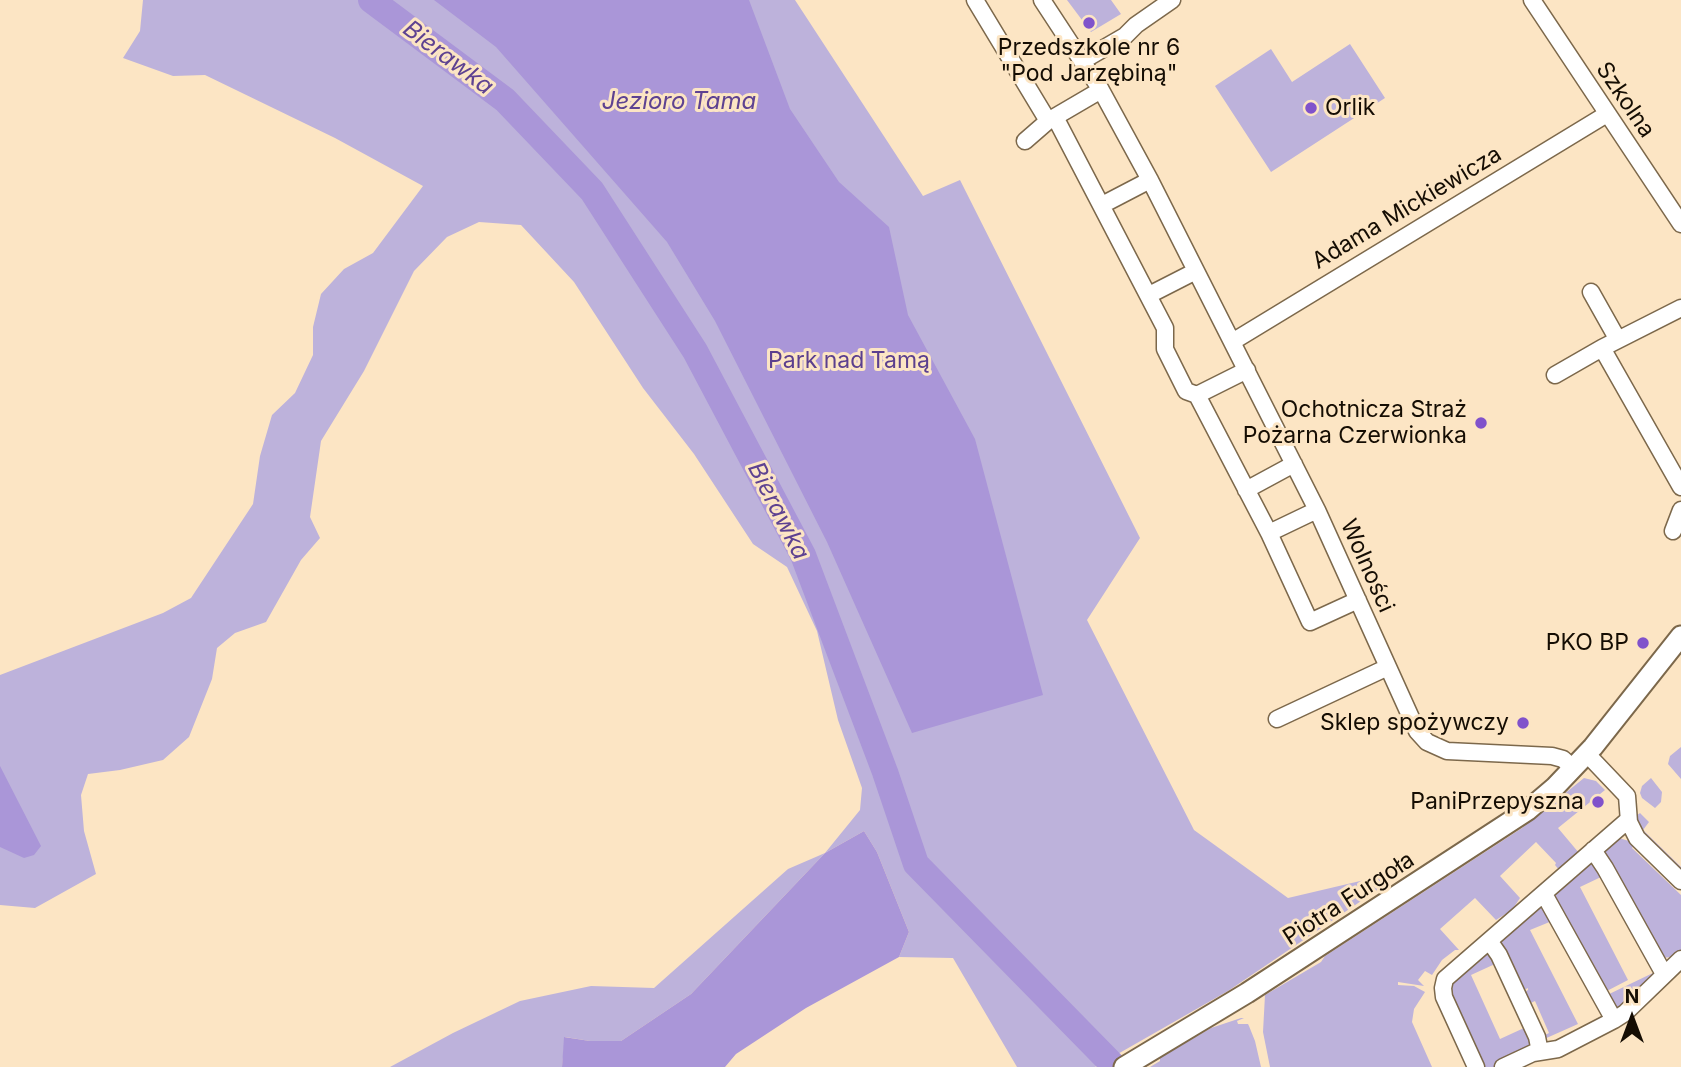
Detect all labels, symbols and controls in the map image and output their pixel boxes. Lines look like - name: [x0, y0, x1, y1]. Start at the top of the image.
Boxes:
- water label: Bierawka: [397, 15, 499, 101]
- marker: Przedszkole nr 6 "Pod Jarzębiną": [1081, 15, 1097, 31]
- place label: Przedszkole nr 6 "Pod Jarzębiną": [998, 34, 1180, 88]
- street label: Szkolna: [1590, 57, 1660, 143]
- water label: Jezioro Tama: [602, 88, 756, 116]
- place label: Orlik: [1325, 94, 1375, 122]
- marker: Orlik: [1303, 100, 1319, 116]
- street label: Adama Mickiewicza: [1307, 141, 1507, 275]
- park label: Park nad Tamą: [768, 347, 930, 375]
- place label: Ochotnicza Straż Pożarna Czerwionka: [1243, 396, 1467, 450]
- marker: Ochotnicza Straż Pożarna Czerwionka: [1473, 415, 1489, 431]
- water label: Bierawka: [741, 457, 815, 565]
- street label: Wolności: [1334, 515, 1400, 617]
- place label: PKO BP: [1546, 629, 1629, 657]
- marker: PKO BP: [1635, 635, 1651, 651]
- place label: Sklep spożywczy: [1320, 709, 1509, 737]
- marker: Sklep spożywczy: [1515, 715, 1531, 731]
- place label: PaniPrzepyszna: [1410, 788, 1584, 816]
- marker: PaniPrzepyszna: [1590, 794, 1606, 810]
- street label: Piotra Furgoła: [1278, 846, 1420, 952]
- north arrow: [1597, 983, 1667, 1053]
- text: N: [1625, 985, 1639, 1008]

